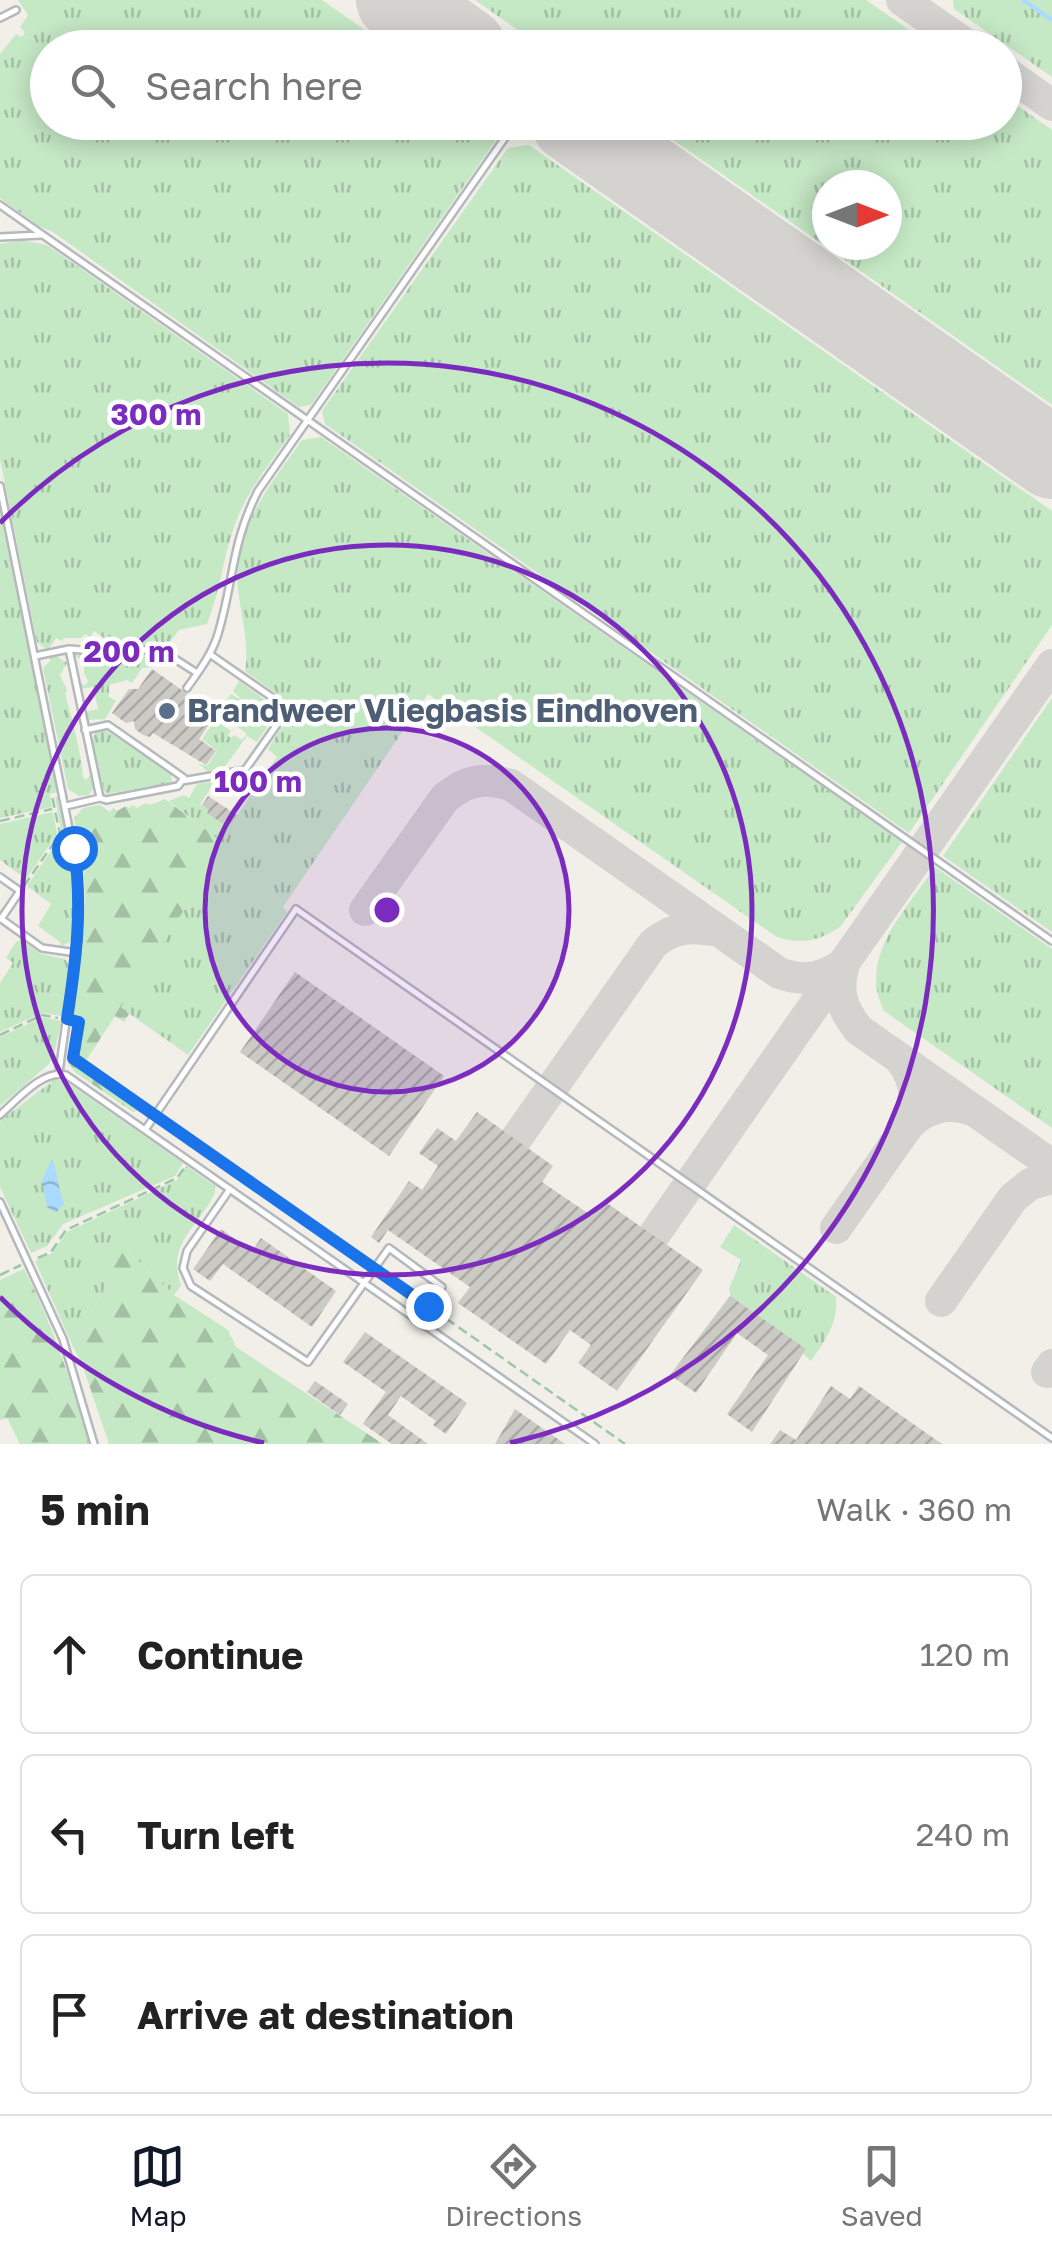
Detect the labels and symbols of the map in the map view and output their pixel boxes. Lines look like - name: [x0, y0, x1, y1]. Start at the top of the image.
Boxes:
- north arrow: [812, 170, 902, 260]
- text: 300 m: [110, 396, 202, 432]
- text: 200 m: [83, 633, 175, 669]
- place label: Brandweer Vliegbasis Eindhoven: [187, 691, 698, 729]
- marker: Brandweer Vliegbasis Eindhoven: [156, 700, 178, 722]
- text: 100 m: [214, 763, 302, 799]
- route start: [52, 826, 98, 872]
- centre of rings: [369, 892, 405, 928]
- route end: [406, 1284, 452, 1330]

